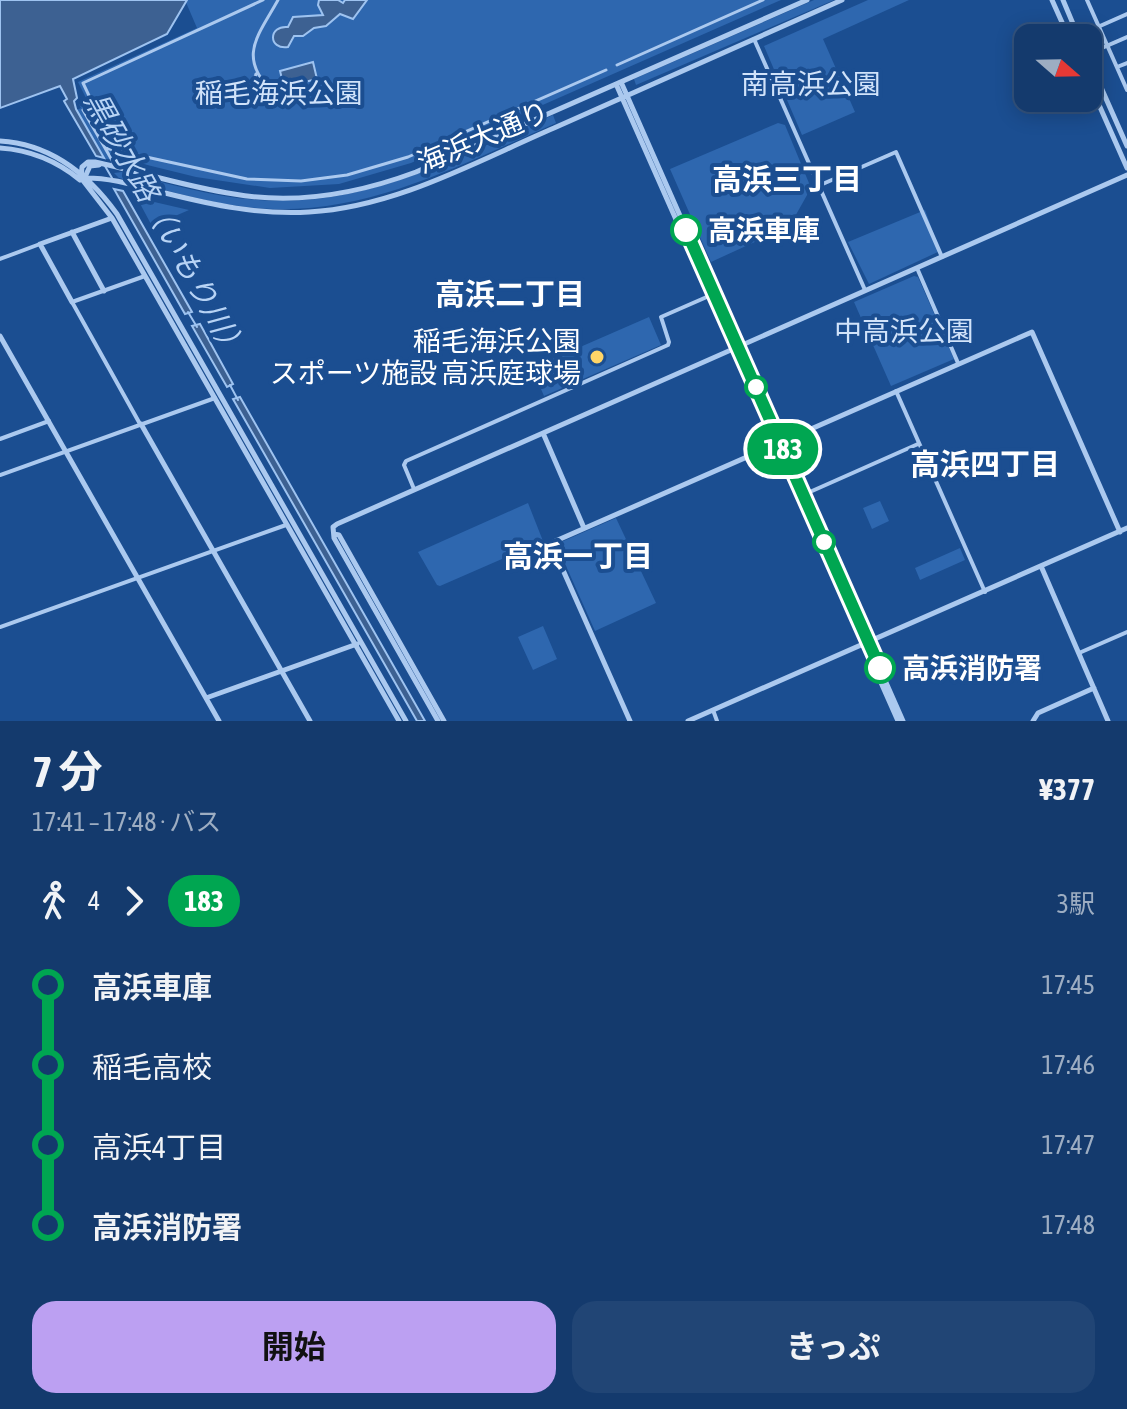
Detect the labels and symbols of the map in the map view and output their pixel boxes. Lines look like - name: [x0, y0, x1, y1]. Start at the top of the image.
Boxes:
- north arrow: [1014, 24, 1102, 112]
- park label: 南高浜公園: [741, 68, 881, 100]
- park label: 稲毛海浜公園: [195, 77, 363, 109]
- water label: 黒砂水路（いもり川）: [78, 86, 254, 364]
- street label: 海浜大通り: [412, 95, 554, 179]
- district label: 高浜三丁目: [712, 162, 862, 196]
- place label: 高浜車庫: [708, 214, 820, 246]
- marker: 高浜車庫: [671, 215, 701, 245]
- district label: 高浜二丁目: [435, 277, 585, 311]
- park label: 中高浜公園: [834, 315, 974, 347]
- place label: 稲毛海浜公園 スポーツ施設 高浜庭球場: [270, 325, 581, 389]
- marker: 稲毛海浜公園 スポーツ施設 高浜庭球場: [588, 348, 606, 366]
- unlabelled marker: [745, 376, 767, 398]
- line badge: 183: [737, 423, 829, 475]
- district label: 高浜四丁目: [910, 447, 1060, 481]
- unlabelled marker: [813, 531, 835, 553]
- district label: 高浜一丁目: [503, 539, 653, 573]
- place label: 高浜消防署: [902, 652, 1042, 684]
- marker: 高浜消防署: [865, 653, 895, 683]

